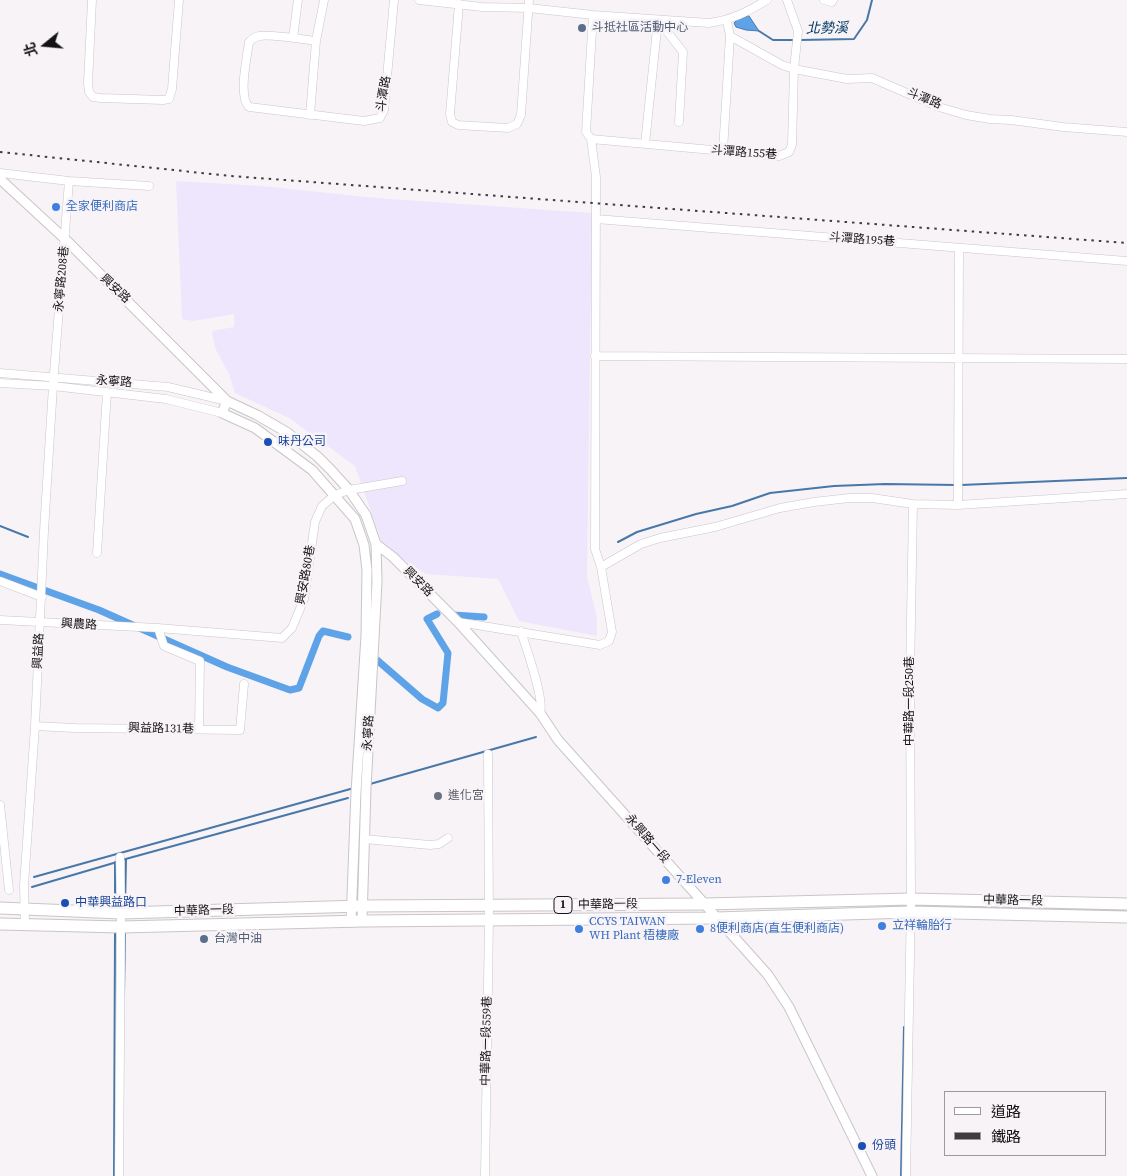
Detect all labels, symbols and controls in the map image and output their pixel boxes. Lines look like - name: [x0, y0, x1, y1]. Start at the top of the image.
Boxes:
- north arrow: [20, 20, 70, 70]
- water label: 北勢溪: [806, 20, 848, 38]
- place label: 斗抵社區活動中心: [592, 21, 688, 35]
- marker: 斗抵社區活動中心: [576, 22, 588, 34]
- text: 北: [19, 40, 42, 59]
- street label: 斗潭路: [374, 75, 394, 113]
- street label: 斗潭路: [905, 86, 943, 112]
- street label: 斗潭路155巷: [711, 144, 777, 162]
- place label: 全家便利商店: [66, 200, 138, 214]
- marker: 全家便利商店: [50, 201, 62, 213]
- street label: 斗潭路195巷: [829, 231, 895, 249]
- street label: 永寧路208巷: [52, 245, 72, 313]
- street label: 興安路: [97, 271, 133, 307]
- street label: 永寧路: [96, 374, 132, 390]
- place label: 味丹公司: [278, 435, 326, 449]
- marker: 味丹公司: [262, 436, 274, 448]
- street label: 興安路80巷: [294, 544, 318, 606]
- street label: 興安路: [400, 564, 436, 600]
- street label: 興農路: [61, 617, 97, 633]
- street label: 興益路: [31, 633, 47, 669]
- street label: 中華路一段250巷: [903, 656, 917, 746]
- street label: 永寧路: [361, 715, 377, 751]
- street label: 興益路131巷: [128, 721, 194, 737]
- place label: 進化宮: [448, 789, 484, 803]
- marker: 進化宮: [432, 790, 444, 802]
- street label: 永興路一段: [622, 812, 672, 866]
- place label: 7-Eleven: [676, 873, 722, 887]
- marker: 7-Eleven: [660, 874, 672, 886]
- street label: 中華路一段: [983, 893, 1043, 909]
- place label: 中華興益路口: [75, 896, 147, 910]
- road number: 1: [554, 896, 572, 914]
- marker: 中華興益路口: [59, 897, 71, 909]
- street label: 中華路一段: [578, 897, 638, 913]
- street label: 中華路一段: [174, 903, 234, 919]
- place label: CCYS TAIWAN WH Plant 梧棲廠: [589, 915, 679, 943]
- place label: 立祥輪胎行: [892, 919, 952, 933]
- marker: 立祥輪胎行: [876, 920, 888, 932]
- place label: 8便利商店(直生便利商店): [710, 922, 844, 936]
- marker: CCYS TAIWAN WH Plant 梧棲廠: [573, 923, 585, 935]
- marker: 8便利商店(直生便利商店): [694, 923, 706, 935]
- place label: 台灣中油: [214, 932, 262, 946]
- marker: 台灣中油: [198, 933, 210, 945]
- street label: 中華路一段559巷: [479, 996, 495, 1086]
- legend: [944, 1091, 1107, 1156]
- text: 道路: [991, 1101, 1021, 1122]
- text: 鐵路: [991, 1126, 1021, 1147]
- place label: 份頭: [872, 1139, 896, 1153]
- marker: 份頭: [856, 1140, 868, 1152]

